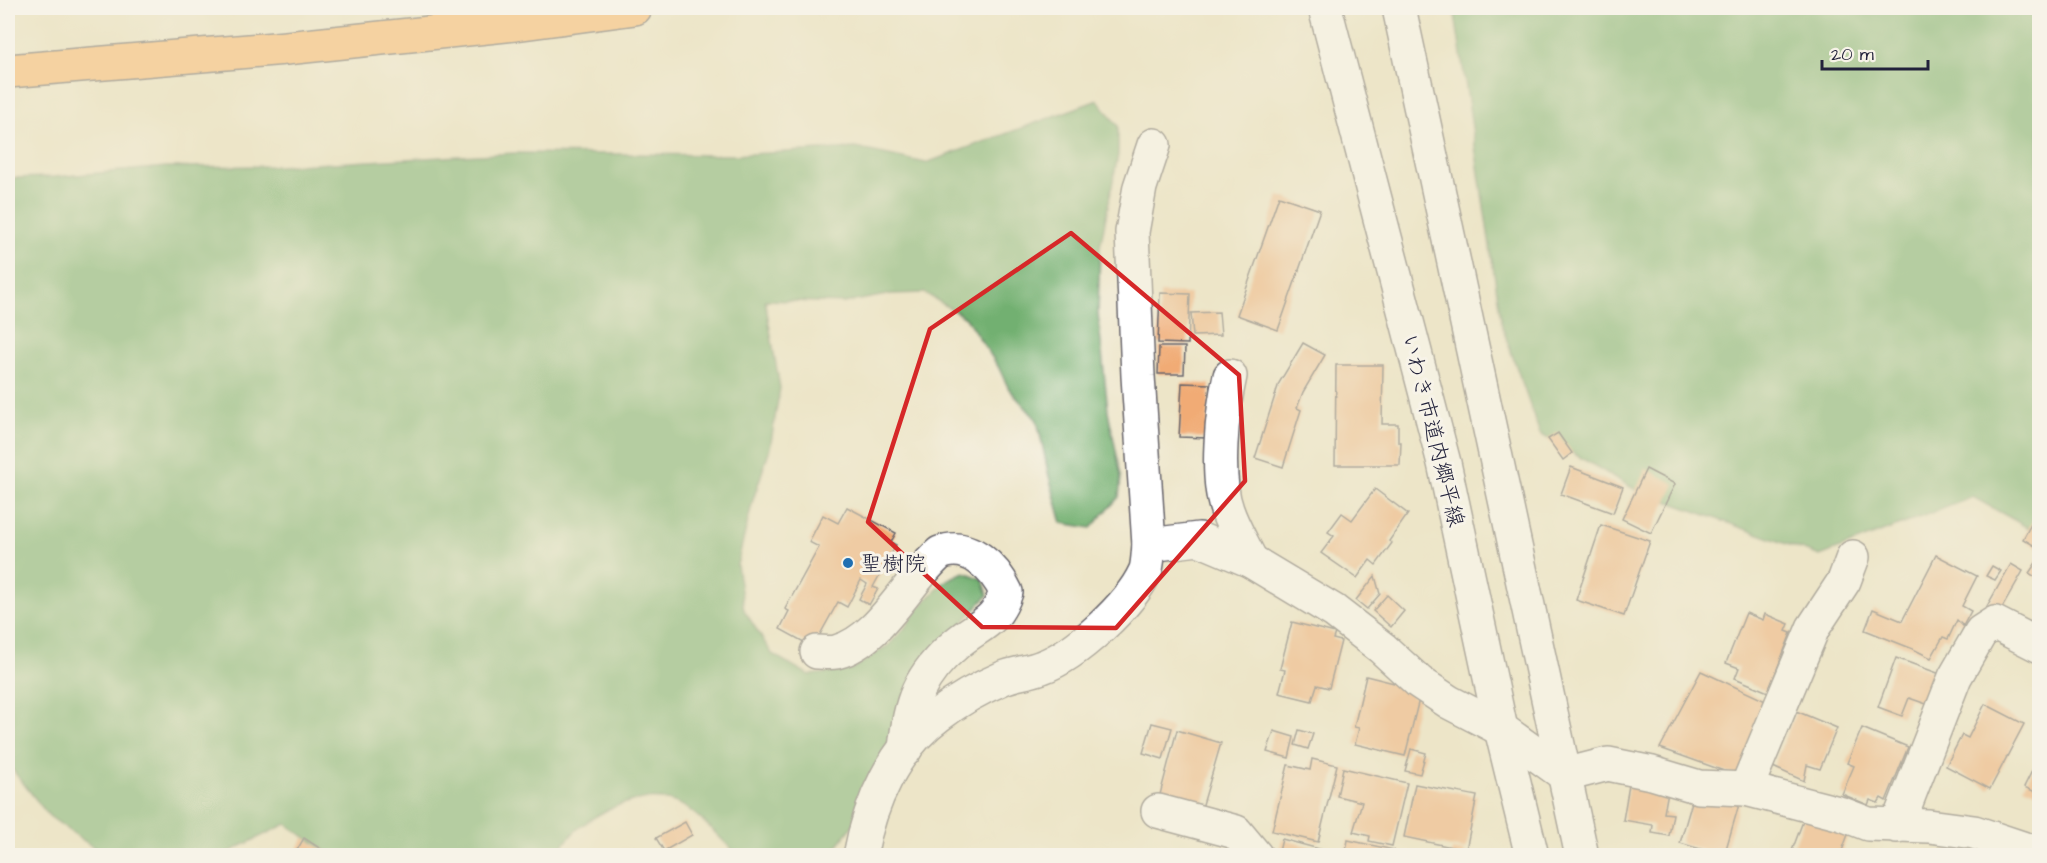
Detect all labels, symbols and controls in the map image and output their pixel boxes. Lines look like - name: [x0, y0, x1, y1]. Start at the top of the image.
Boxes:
- scale bar: [1822, 33, 1928, 71]
- text: 20 m: [1831, 42, 1874, 67]
- street label: いわき市道内郷平線: [1394, 331, 1472, 530]
- place label: 聖樹院: [860, 549, 926, 580]
- marker: 聖樹院: [841, 556, 855, 570]

